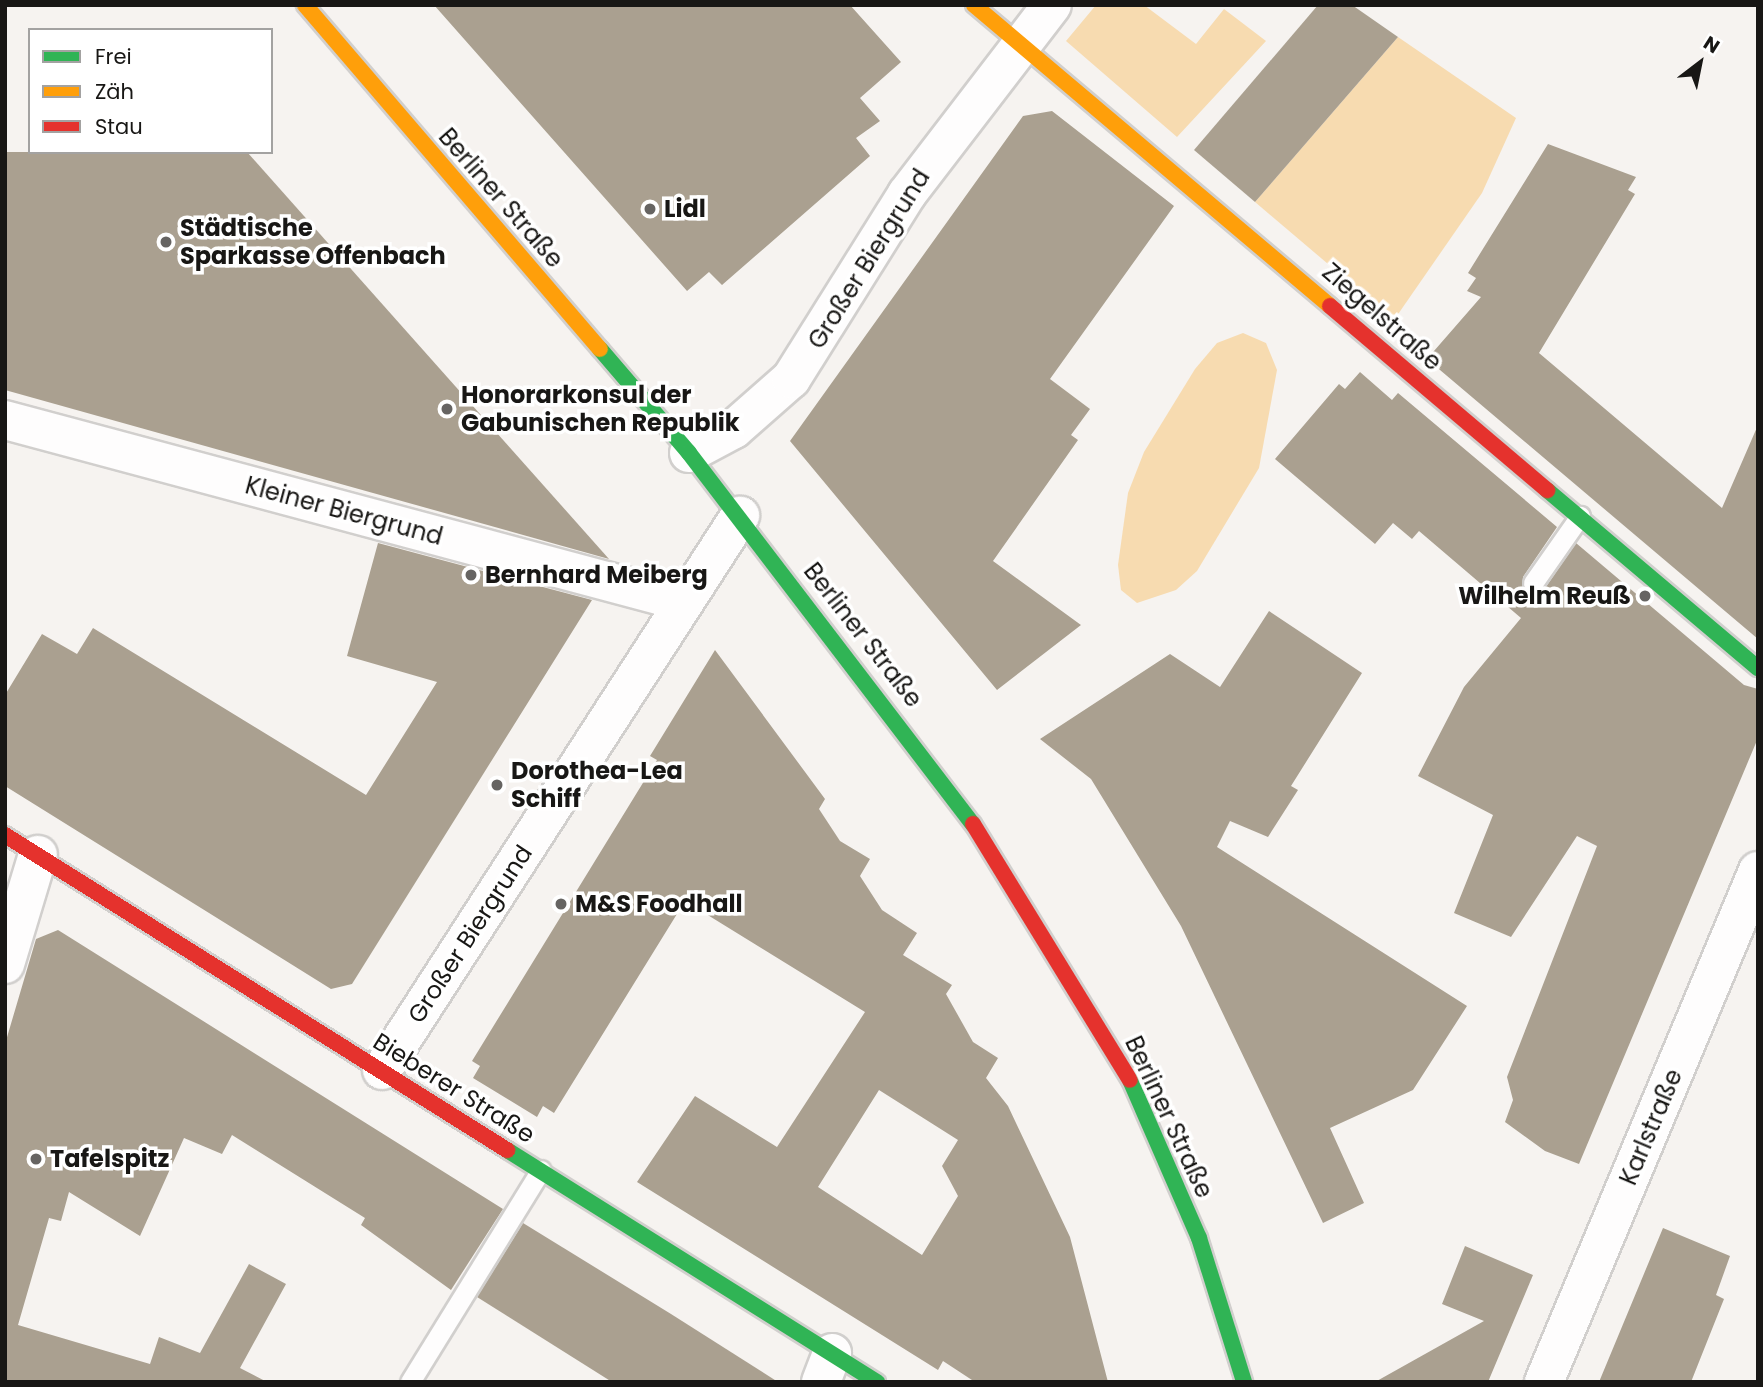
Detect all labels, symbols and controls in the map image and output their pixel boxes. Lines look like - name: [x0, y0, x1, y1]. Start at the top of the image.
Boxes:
- legend: [28, 28, 273, 154]
- north arrow: [1665, 28, 1735, 98]
- text: N: [1698, 30, 1725, 60]
- text: Frei: [95, 42, 132, 71]
- text: Zäh: [95, 77, 134, 106]
- text: Stau: [95, 112, 143, 141]
- street label: Berliner Straße: [433, 122, 569, 274]
- street label: Großer Biergrund: [802, 164, 936, 354]
- place label: Lidl: [664, 195, 706, 223]
- marker: Lidl: [642, 201, 658, 217]
- place label: Städtische Sparkasse Offenbach: [180, 214, 446, 270]
- marker: Städtische Sparkasse Offenbach: [158, 234, 174, 250]
- street label: Ziegelstraße: [1317, 257, 1447, 377]
- place label: Honorarkonsul der Gabunischen Republik: [461, 381, 740, 437]
- marker: Honorarkonsul der Gabunischen Republik: [439, 401, 455, 417]
- street label: Kleiner Biergrund: [242, 471, 446, 551]
- street label: Berliner Straße: [798, 557, 928, 713]
- place label: Bernhard Meiberg: [485, 561, 708, 589]
- marker: Bernhard Meiberg: [463, 567, 479, 583]
- place label: Wilhelm Reuß: [1458, 582, 1631, 610]
- marker: Wilhelm Reuß: [1637, 588, 1653, 604]
- place label: Dorothea-Lea Schiff: [511, 757, 683, 813]
- marker: Dorothea-Lea Schiff: [489, 777, 505, 793]
- street label: Großer Biergrund: [402, 840, 538, 1028]
- place label: M&S Foodhall: [575, 890, 743, 918]
- marker: M&S Foodhall: [553, 896, 569, 912]
- street label: Bieberer Straße: [368, 1027, 540, 1149]
- street label: Berliner Straße: [1119, 1032, 1219, 1202]
- street label: Karlstraße: [1614, 1065, 1688, 1189]
- place label: Tafelspitz: [50, 1145, 169, 1173]
- marker: Tafelspitz: [28, 1151, 44, 1167]

